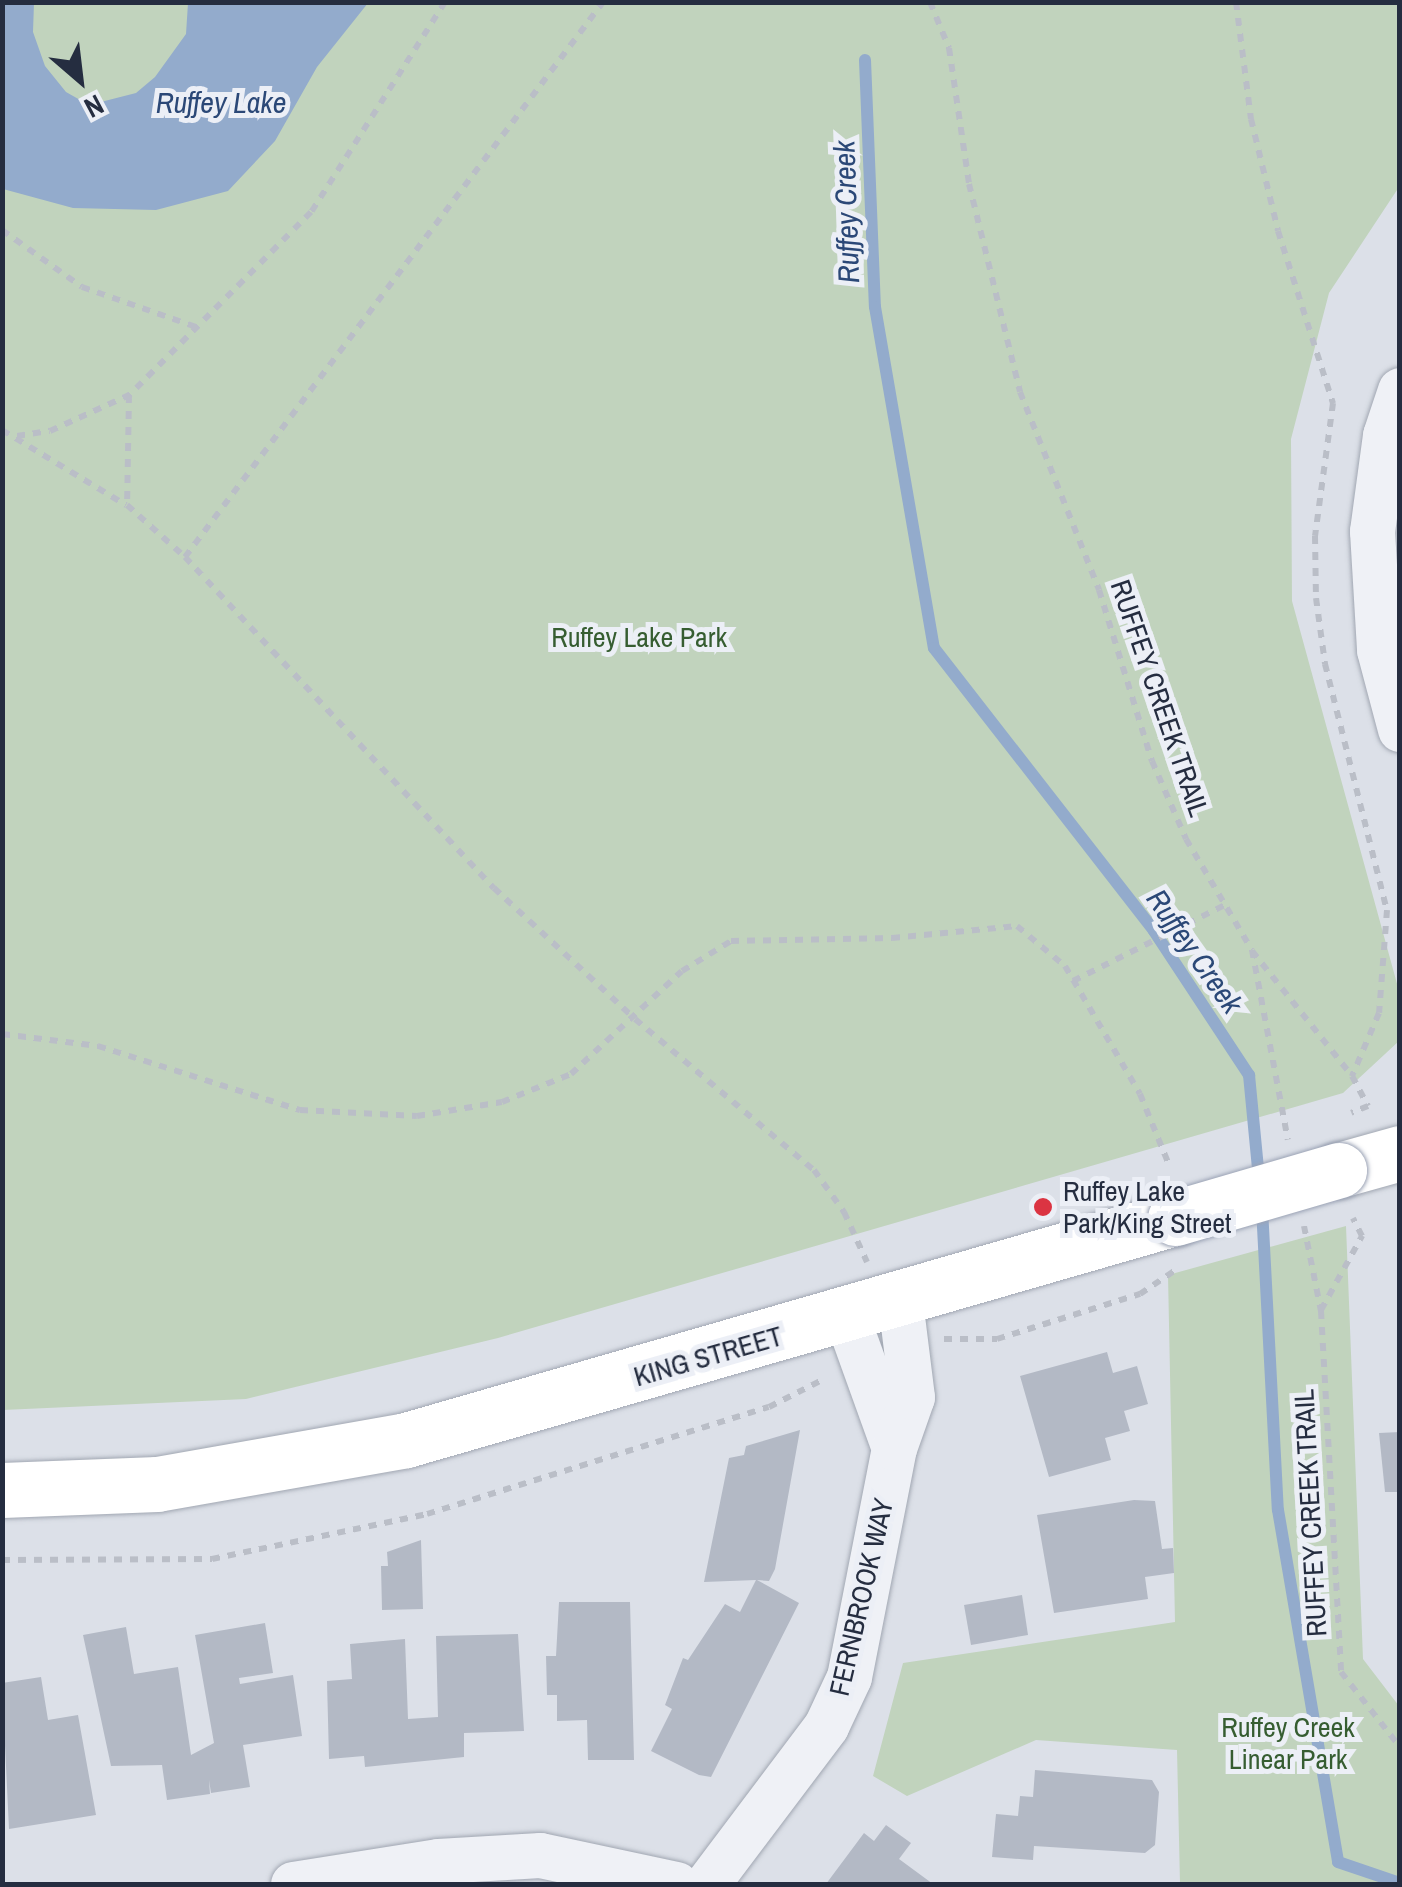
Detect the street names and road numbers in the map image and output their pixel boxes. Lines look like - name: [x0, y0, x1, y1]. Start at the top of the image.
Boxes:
- street label: RUFFEY CREEK TRAIL: [1104, 575, 1216, 821]
- street label: KING STREET: [630, 1319, 786, 1393]
- street label: RUFFEY CREEK TRAIL: [1287, 1388, 1333, 1638]
- street label: FERNBROOK WAY: [822, 1495, 900, 1699]

